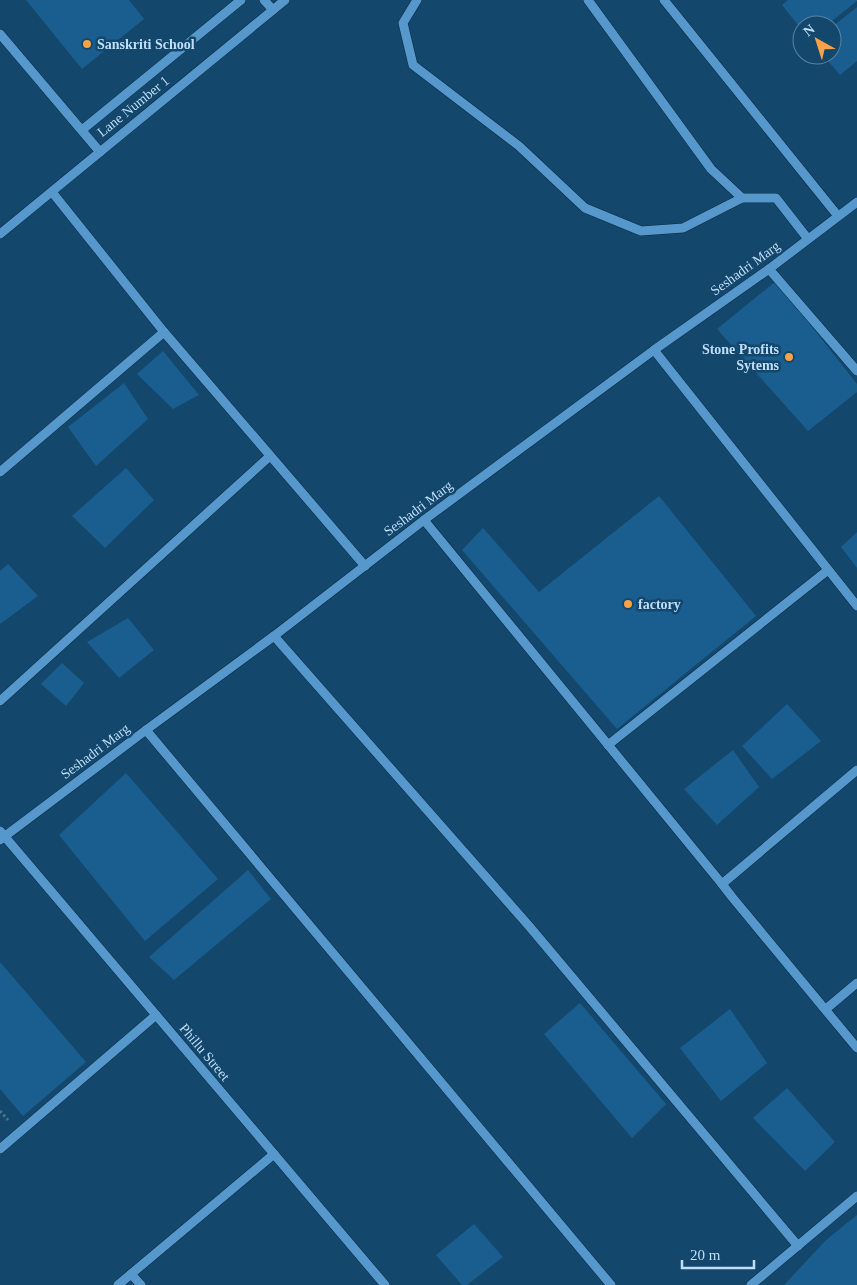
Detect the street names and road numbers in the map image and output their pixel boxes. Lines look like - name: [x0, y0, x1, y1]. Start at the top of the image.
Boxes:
- street label: Lane Number 1: [94, 73, 172, 140]
- street label: Seshadri Marg: [708, 238, 783, 299]
- street label: Seshadri Marg: [381, 478, 455, 539]
- street label: Seshadri Marg: [58, 721, 132, 782]
- street label: Phillu Street: [176, 1021, 233, 1084]

